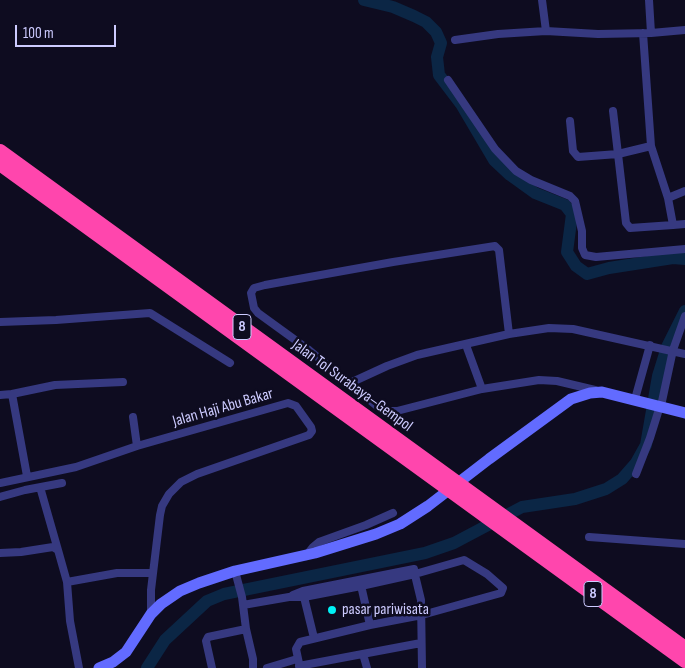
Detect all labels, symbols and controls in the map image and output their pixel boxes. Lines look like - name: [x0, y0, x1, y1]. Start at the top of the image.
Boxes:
- scale bar: [18, 15, 119, 47]
- text: 100 m: [23, 24, 54, 43]
- road number: 8: [233, 314, 251, 340]
- street label: Jalan Tol Surabaya–Gempol: [288, 336, 416, 436]
- street label: Jalan Haji Abu Bakar: [170, 384, 276, 432]
- road number: 8: [584, 582, 602, 606]
- place label: pasar pariwisata: [342, 600, 429, 620]
- marker: pasar pariwisata: [326, 604, 338, 616]

